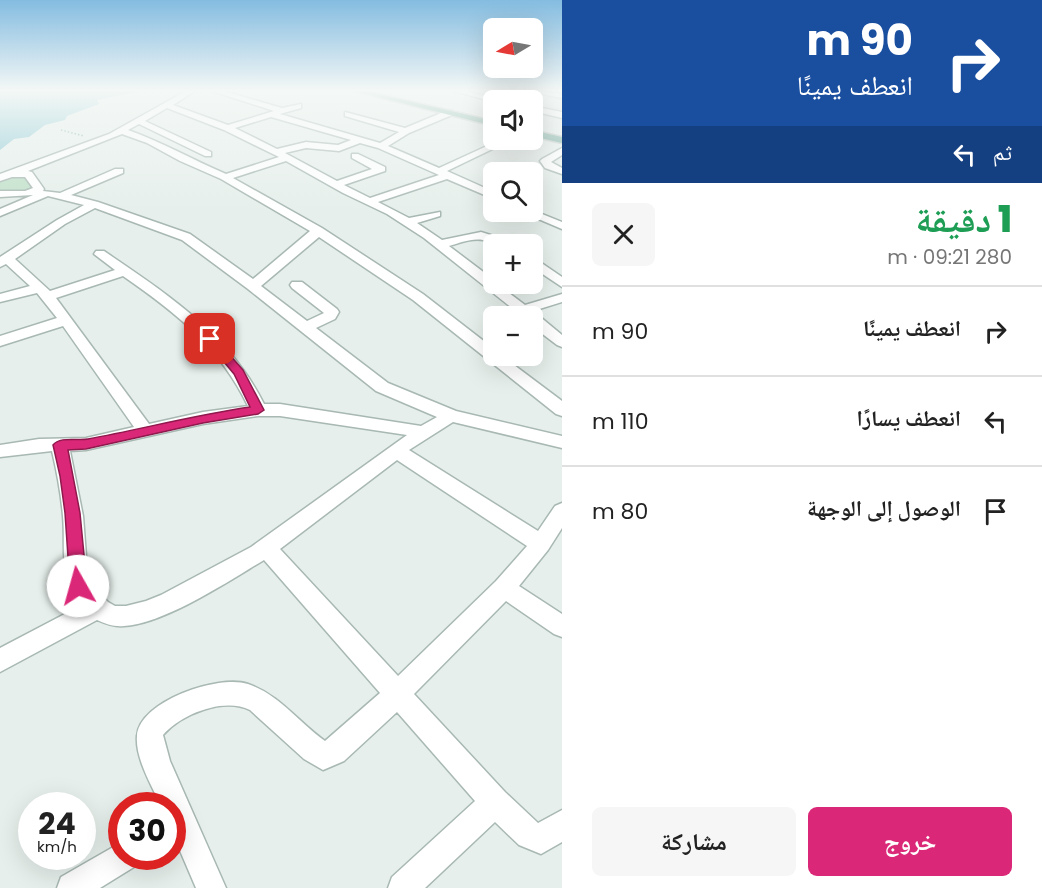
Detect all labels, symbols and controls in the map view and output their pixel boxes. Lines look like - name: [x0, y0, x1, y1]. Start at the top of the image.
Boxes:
- text: 90 m: [806, 11, 913, 70]
- north arrow: [483, 18, 543, 78]
- map controls: [483, 18, 543, 366]
- icon: right: [934, 24, 1012, 102]
- text: انعطف يمينًا: [797, 67, 913, 104]
- button: sound: [483, 90, 543, 150]
- text: ثم: [993, 137, 1012, 168]
- icon: left: [948, 138, 981, 171]
- button: search: [483, 162, 543, 222]
- text: 1 دقيقة: [916, 194, 1012, 245]
- button: close: [592, 203, 655, 266]
- button: +: [483, 234, 543, 294]
- text: 280 m · 09:21: [887, 243, 1012, 271]
- button: −: [483, 306, 543, 366]
- pin: [184, 313, 235, 364]
- text: انعطف يمينًا: [863, 313, 961, 344]
- icon: right: [979, 315, 1012, 348]
- text: 90 m: [592, 316, 648, 347]
- icon: arrive: [193, 322, 226, 355]
- text: انعطف يسارًا: [857, 403, 961, 434]
- icon: left: [979, 405, 1012, 438]
- text: 110 m: [592, 406, 648, 437]
- text: الوصول إلى الوجهة: [807, 493, 961, 524]
- icon: arrive: [979, 495, 1012, 528]
- text: 80 m: [592, 496, 648, 527]
- position arrow: [46, 554, 110, 618]
- speed limit sign: 30: [108, 792, 186, 870]
- text: 24: [38, 802, 76, 845]
- button: مشاركة: [592, 807, 796, 876]
- button: خروج: [808, 807, 1012, 876]
- text: km/h: [37, 836, 77, 857]

